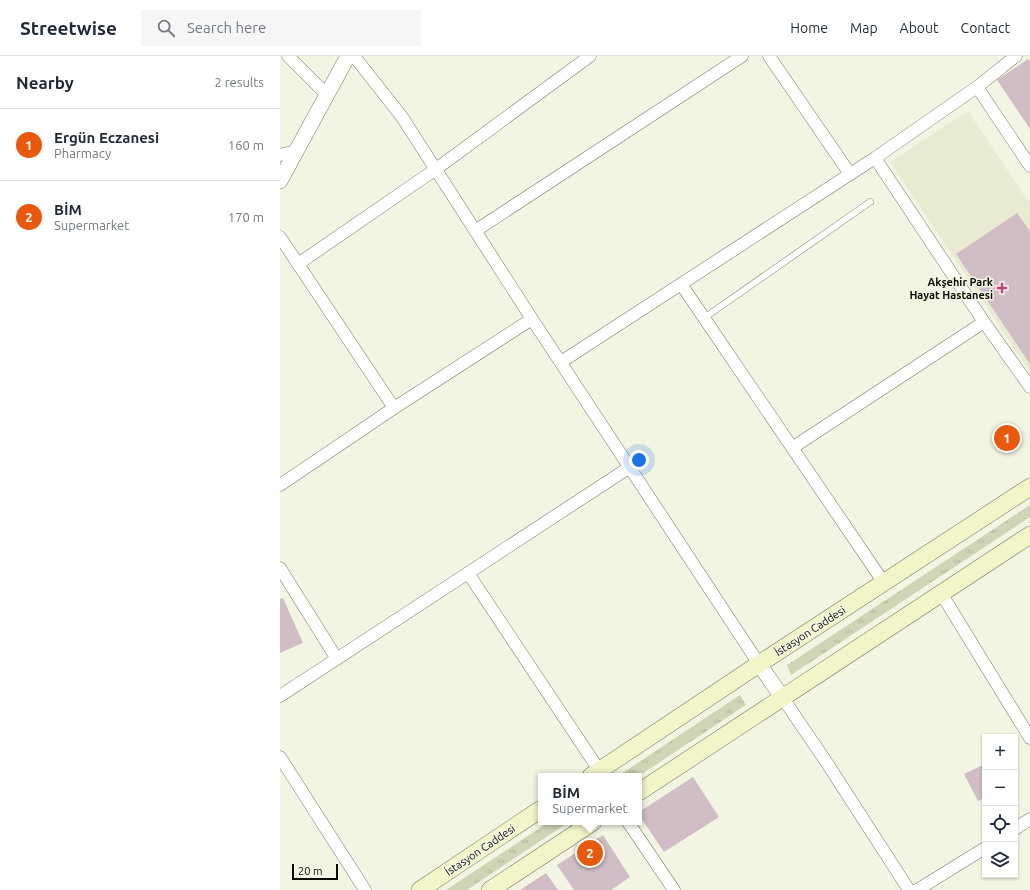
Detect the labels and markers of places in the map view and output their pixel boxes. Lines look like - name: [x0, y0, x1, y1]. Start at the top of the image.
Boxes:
- place label: Akşehir Park Hayat Hastanesi: [909, 276, 994, 301]
- marker: Akşehir Park Hayat Hastanesi: [996, 282, 1008, 294]
- pin: 1: [994, 423, 1020, 453]
- pin: 2: [577, 838, 603, 868]

